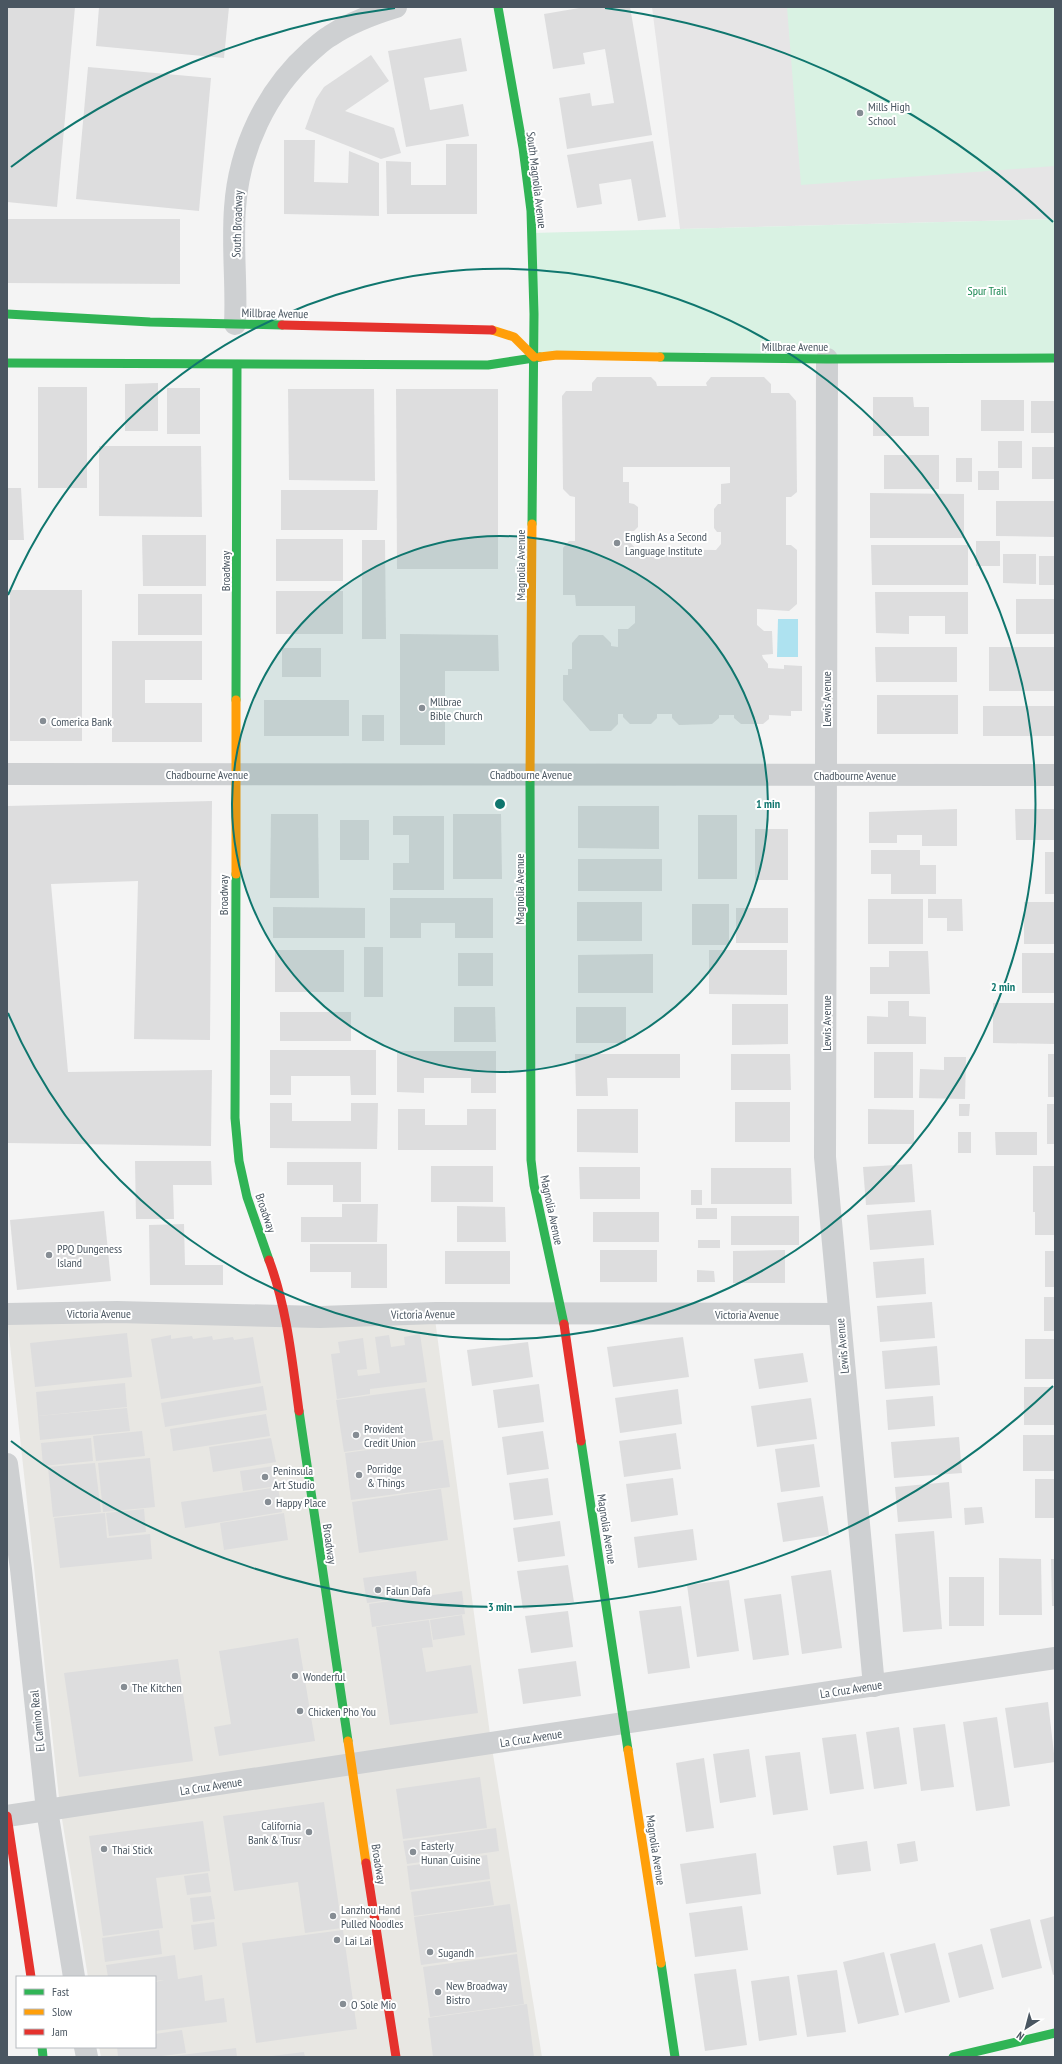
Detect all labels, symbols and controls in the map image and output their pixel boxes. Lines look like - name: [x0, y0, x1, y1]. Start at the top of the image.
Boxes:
- place label: Mills High School: [868, 99, 910, 128]
- marker: Mills High School: [855, 108, 865, 118]
- street label: South Magnolia Avenue: [524, 131, 550, 229]
- street label: South Broadway: [228, 190, 246, 258]
- park label: Spur Trail: [968, 283, 1007, 298]
- street label: Millbrae Avenue: [242, 305, 308, 321]
- street label: Millbrae Avenue: [762, 339, 828, 354]
- place label: English As a Second Language Institute: [625, 529, 707, 558]
- street label: Magnolia Avenue: [513, 530, 528, 600]
- marker: English As a Second Language Institute: [612, 538, 622, 548]
- street label: Broadway: [218, 550, 233, 591]
- street label: Lewis Avenue: [819, 671, 834, 727]
- place label: Mllbrae Bible Church: [430, 694, 483, 723]
- marker: Mllbrae Bible Church: [417, 703, 427, 713]
- place label: Comerica Bank: [51, 714, 112, 729]
- marker: Comerica Bank: [38, 716, 48, 726]
- street label: Chadbourne Avenue: [166, 767, 248, 782]
- street label: Chadbourne Avenue: [490, 767, 572, 782]
- street label: Chadbourne Avenue: [814, 768, 896, 783]
- text: 1 min: [756, 796, 780, 811]
- centre of rings: [493, 797, 507, 811]
- street label: Magnolia Avenue: [512, 854, 527, 924]
- street label: Broadway: [216, 874, 231, 915]
- text: 2 min: [991, 979, 1015, 994]
- street label: Lewis Avenue: [819, 995, 834, 1051]
- street label: Magnolia Avenue: [537, 1174, 567, 1246]
- street label: Broadway: [252, 1191, 280, 1235]
- place label: PPQ Dungeness Island: [57, 1241, 122, 1270]
- marker: PPQ Dungeness Island: [44, 1250, 54, 1260]
- street label: Victoria Avenue: [66, 1306, 131, 1321]
- street label: Victoria Avenue: [390, 1306, 455, 1322]
- street label: Victoria Avenue: [714, 1307, 779, 1322]
- street label: Lewis Avenue: [832, 1318, 852, 1374]
- place label: Provident Credit Union: [364, 1421, 416, 1450]
- marker: Provident Credit Union: [351, 1430, 361, 1440]
- place label: Porridge & Things: [367, 1461, 405, 1490]
- place label: Peninsula Art Studio: [273, 1463, 315, 1492]
- marker: Porridge & Things: [354, 1470, 364, 1480]
- marker: Peninsula Art Studio: [260, 1472, 270, 1482]
- street label: Magnolia Avenue: [594, 1493, 620, 1565]
- place label: Happy Place: [276, 1495, 326, 1510]
- marker: Happy Place: [263, 1497, 273, 1507]
- street label: Broadway: [320, 1523, 340, 1566]
- place label: Falun Dafa: [386, 1583, 431, 1598]
- marker: Falun Dafa: [373, 1585, 383, 1595]
- text: 3 min: [488, 1599, 512, 1614]
- place label: Wonderful: [303, 1669, 346, 1684]
- marker: Wonderful: [290, 1671, 300, 1681]
- street label: La Cruz Avenue: [819, 1677, 883, 1701]
- place label: The Kitchen: [132, 1680, 182, 1695]
- marker: The Kitchen: [119, 1682, 129, 1692]
- street label: El Camino Real: [26, 1689, 48, 1753]
- place label: Chicken Pho You: [308, 1704, 376, 1719]
- marker: Chicken Pho You: [295, 1706, 305, 1716]
- street label: La Cruz Avenue: [499, 1726, 563, 1750]
- street label: La Cruz Avenue: [179, 1774, 243, 1798]
- street label: Magnolia Avenue: [643, 1814, 669, 1886]
- place label: California Bank & Trusr: [248, 1818, 302, 1847]
- marker: California Bank & Trusr: [304, 1827, 314, 1837]
- place label: Easterly Hunan Cuisine: [421, 1838, 481, 1867]
- place label: Thai Stick: [112, 1842, 153, 1857]
- street label: Broadway: [368, 1843, 390, 1886]
- marker: Thai Stick: [99, 1844, 109, 1854]
- marker: Easterly Hunan Cuisine: [408, 1847, 418, 1857]
- place label: Lanzhou Hand Pulled Noodles: [341, 1902, 403, 1931]
- marker: Lanzhou Hand Pulled Noodles: [328, 1911, 338, 1921]
- place label: Lai Lai: [345, 1933, 372, 1948]
- marker: Lai Lai: [332, 1935, 342, 1945]
- place label: Sugandh: [438, 1945, 474, 1960]
- marker: Sugandh: [425, 1947, 435, 1957]
- legend: [16, 1976, 156, 2048]
- place label: New Broadway Bistro: [446, 1978, 508, 2007]
- text: Fast: [52, 1984, 70, 1999]
- marker: New Broadway Bistro: [433, 1987, 443, 1997]
- place label: O Sole Mio: [351, 1997, 396, 2012]
- marker: O Sole Mio: [338, 1999, 348, 2009]
- text: Slow: [52, 2004, 73, 2019]
- north arrow: [1006, 2008, 1046, 2048]
- text: Jam: [51, 2024, 68, 2039]
- text: N: [1014, 2029, 1027, 2044]

